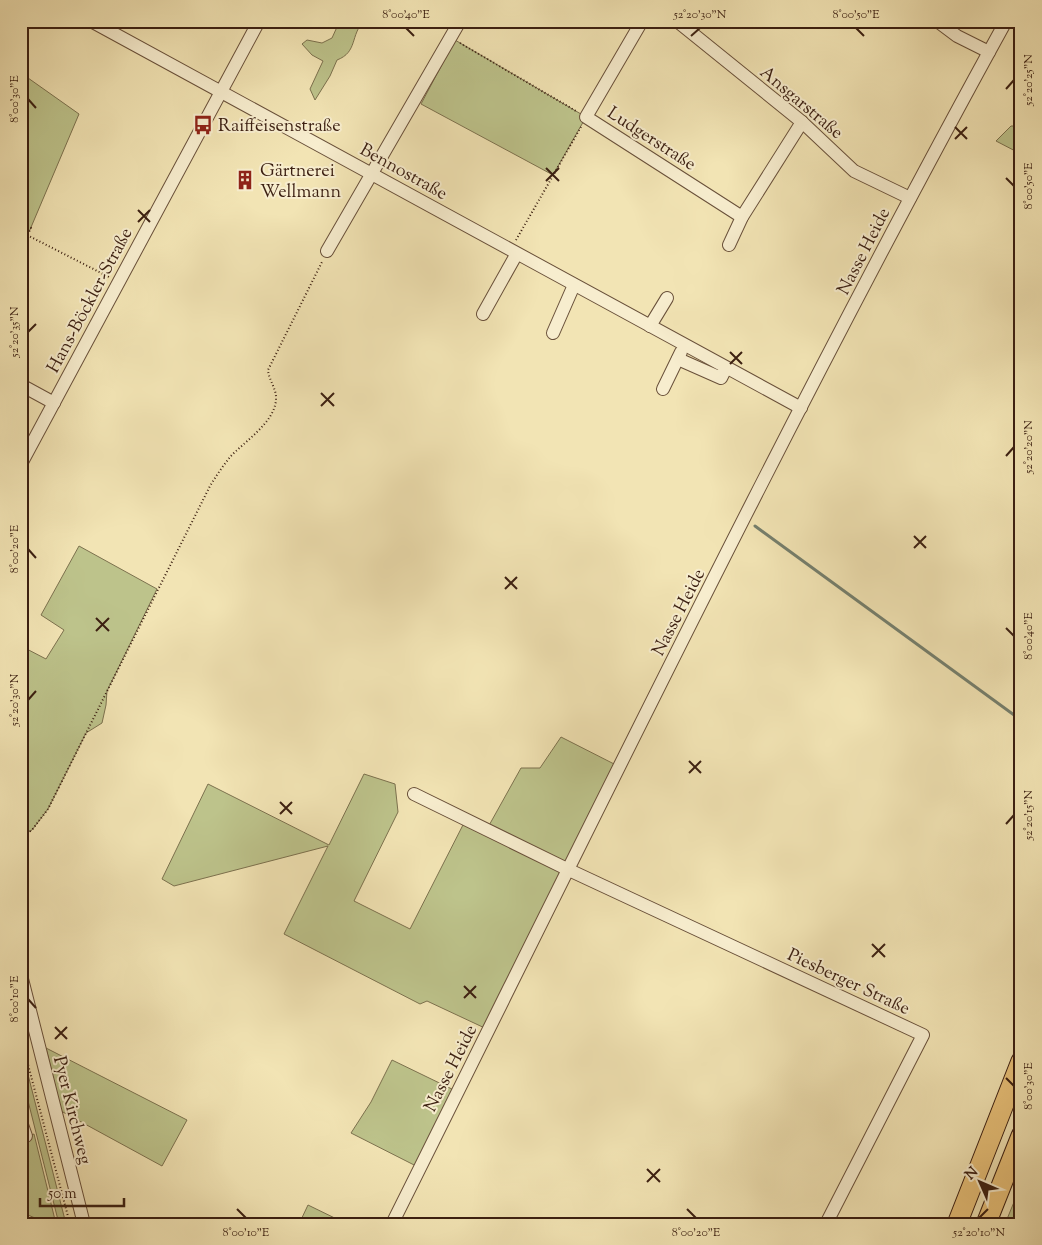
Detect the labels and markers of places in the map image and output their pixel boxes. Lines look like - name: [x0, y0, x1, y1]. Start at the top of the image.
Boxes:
- bus stop icon: Raiffeisenstraße: [192, 114, 214, 136]
- place label: Raiffeisenstraße: [218, 114, 341, 140]
- place label: Gärtnerei Wellmann: [260, 159, 341, 206]
- building icon: Gärtnerei Wellmann: [234, 169, 256, 191]

